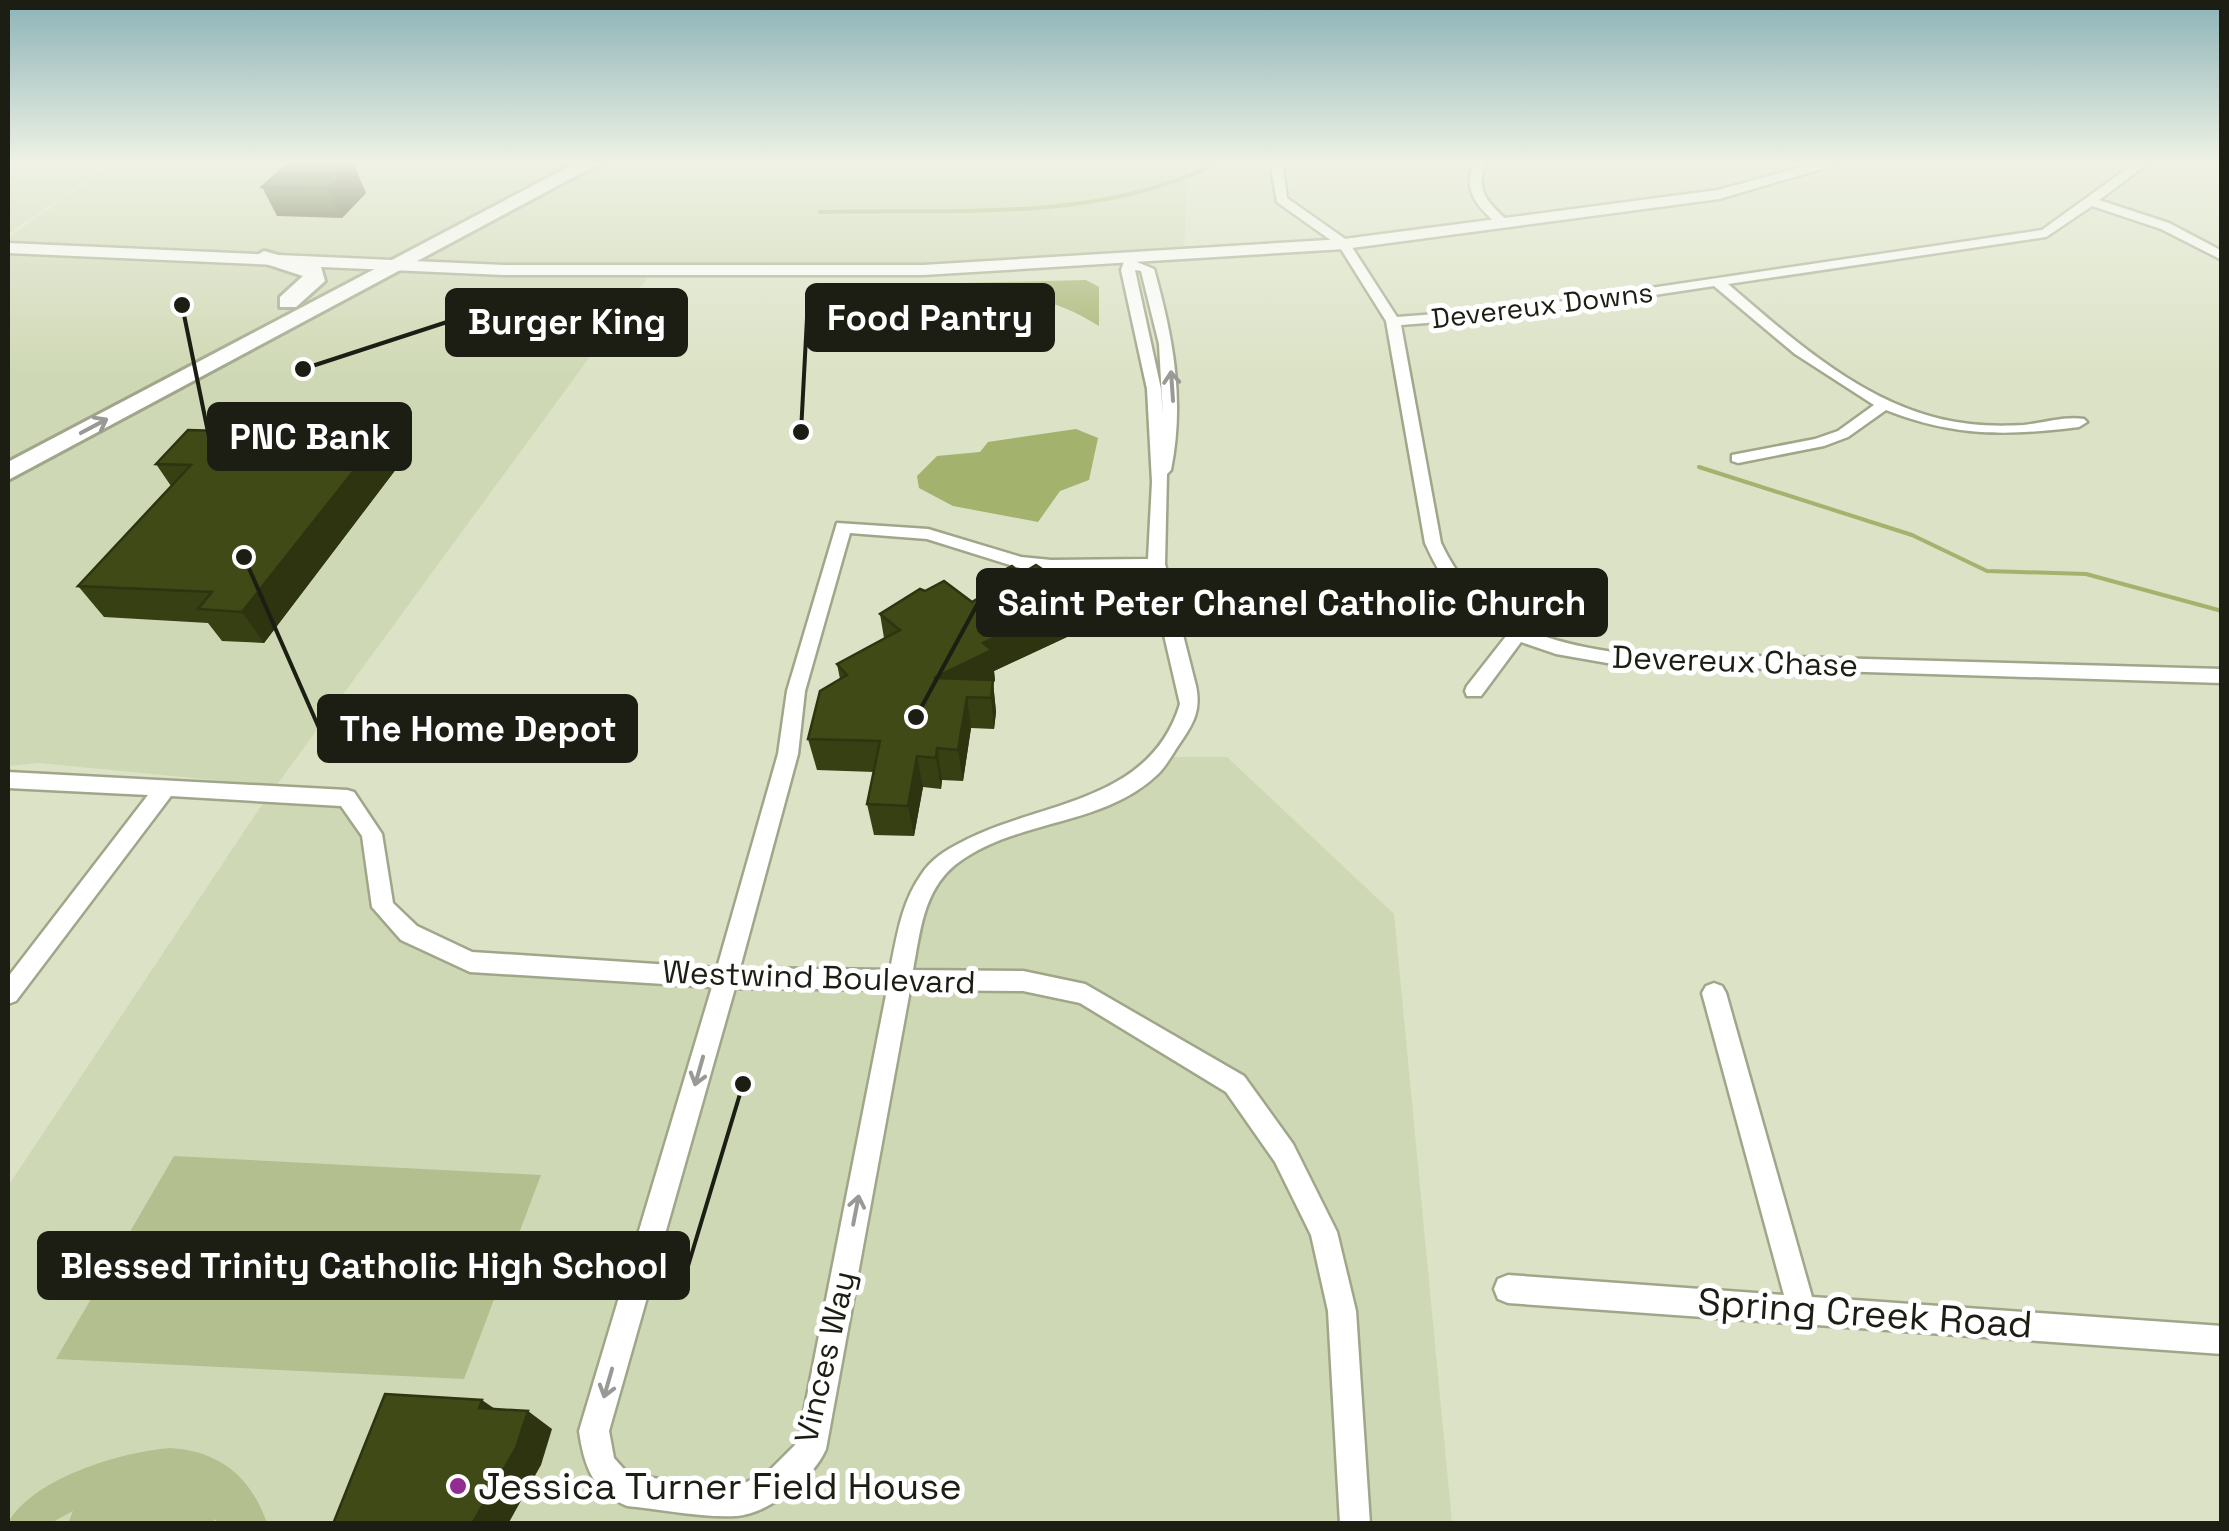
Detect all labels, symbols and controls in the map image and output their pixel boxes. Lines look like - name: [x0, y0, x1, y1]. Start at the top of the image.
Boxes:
- street label: Devereux Downs: [1429, 274, 1655, 336]
- callout: Food Pantry: [807, 285, 1053, 350]
- callout: Burger King: [447, 290, 686, 355]
- text: Food Pantry: [827, 296, 1033, 340]
- text: Burger King: [468, 300, 666, 344]
- one-way arrow: [1162, 371, 1181, 403]
- callout: PNC Bank: [209, 404, 410, 469]
- text: PNC Bank: [230, 415, 391, 459]
- one-way arrow: [78, 416, 108, 436]
- callout: Saint Peter Chanel Catholic Church: [978, 570, 1606, 635]
- text: Saint Peter Chanel Catholic Church: [998, 581, 1586, 625]
- street label: Devereux Chase: [1611, 637, 1859, 685]
- callout: The Home Depot: [319, 696, 636, 761]
- text: The Home Depot: [339, 707, 617, 751]
- street label: Westwind Boulevard: [662, 952, 976, 1002]
- one-way arrow: [689, 1055, 707, 1086]
- one-way arrow: [848, 1195, 867, 1227]
- callout: Blessed Trinity Catholic High School: [39, 1233, 688, 1298]
- text: Blessed Trinity Catholic High School: [60, 1244, 668, 1288]
- street label: Vinces Way: [786, 1267, 864, 1447]
- street label: Spring Creek Road: [1696, 1277, 2034, 1349]
- one-way arrow: [598, 1367, 616, 1398]
- place label: Jessica Turner Field House: [478, 1462, 962, 1510]
- marker: Jessica Turner Field House: [447, 1475, 469, 1497]

